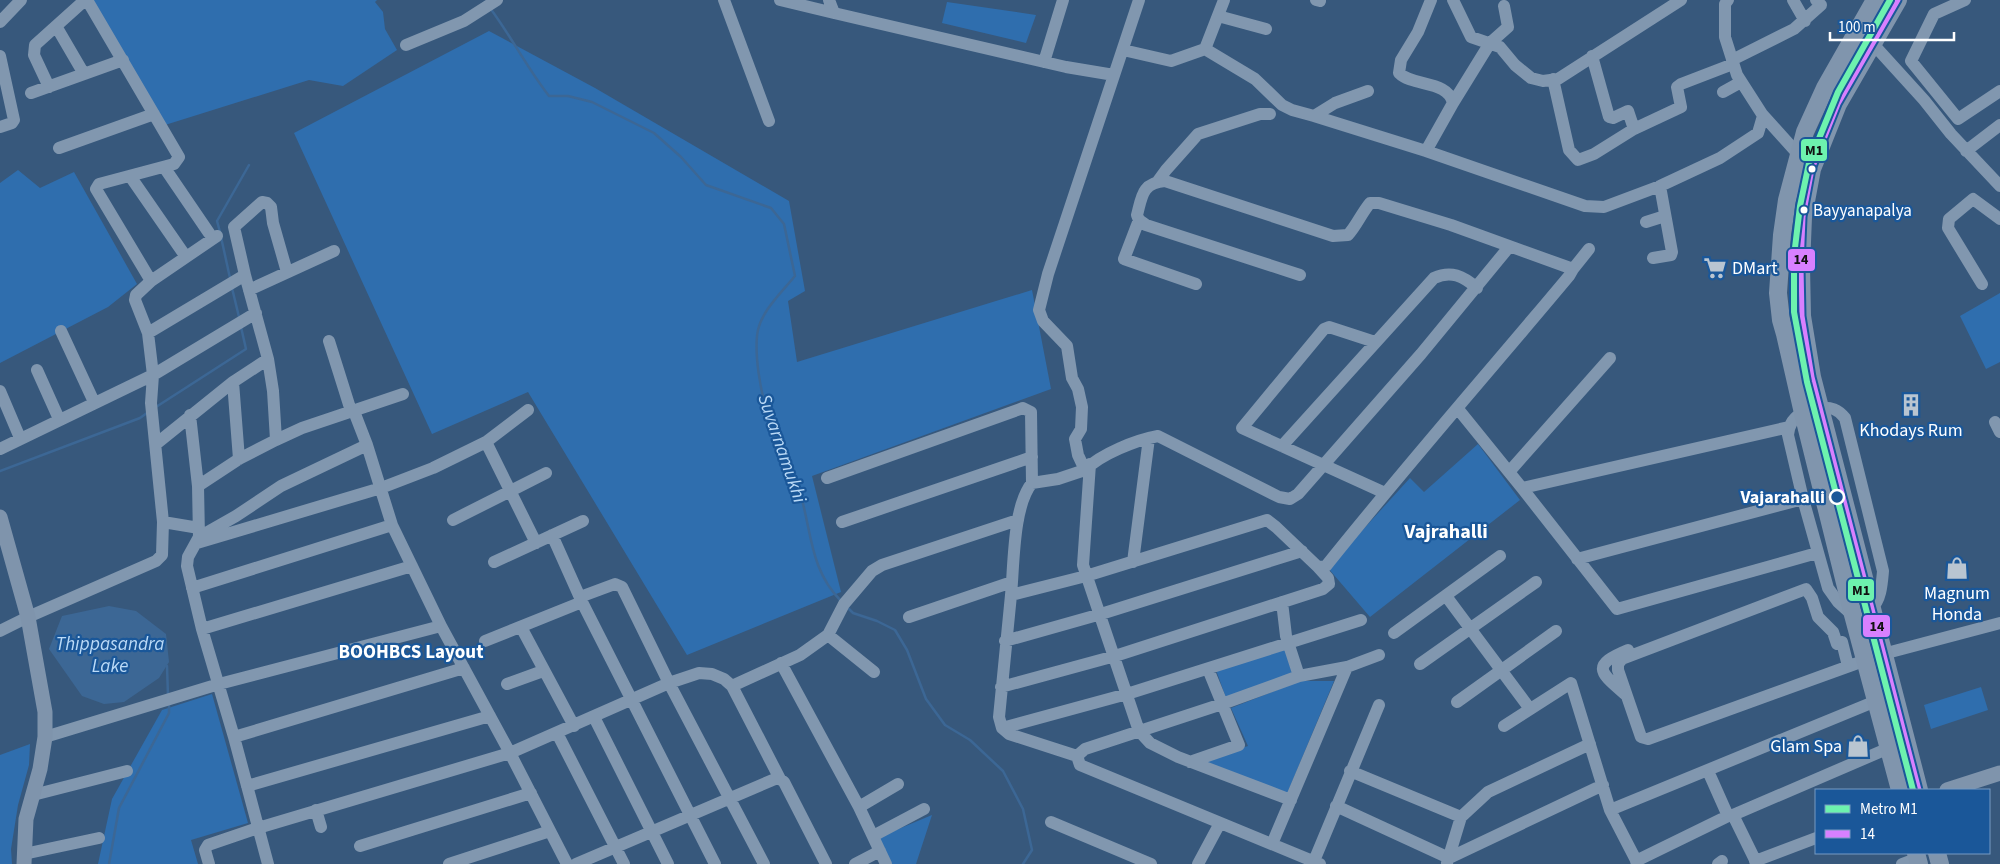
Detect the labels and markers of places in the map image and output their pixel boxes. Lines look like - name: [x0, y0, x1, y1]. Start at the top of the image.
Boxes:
- unlabelled marker: [1807, 164, 1817, 174]
- place label: Bayyanapalya: [1813, 199, 1912, 223]
- marker: Bayyanapalya: [1799, 205, 1809, 215]
- supermarket icon: DMart: [1702, 255, 1728, 281]
- place label: DMart: [1732, 256, 1778, 281]
- building icon: Khodays Rum: [1898, 392, 1924, 418]
- place label: Khodays Rum: [1859, 418, 1963, 443]
- place label: Vajarahalli: [1739, 485, 1825, 510]
- marker: Vajarahalli: [1829, 489, 1845, 505]
- shop icon: Magnum Honda: [1944, 555, 1970, 581]
- place label: Magnum Honda: [1924, 581, 1990, 627]
- shop icon: Glam Spa: [1845, 733, 1871, 759]
- place label: Glam Spa: [1770, 734, 1842, 759]

